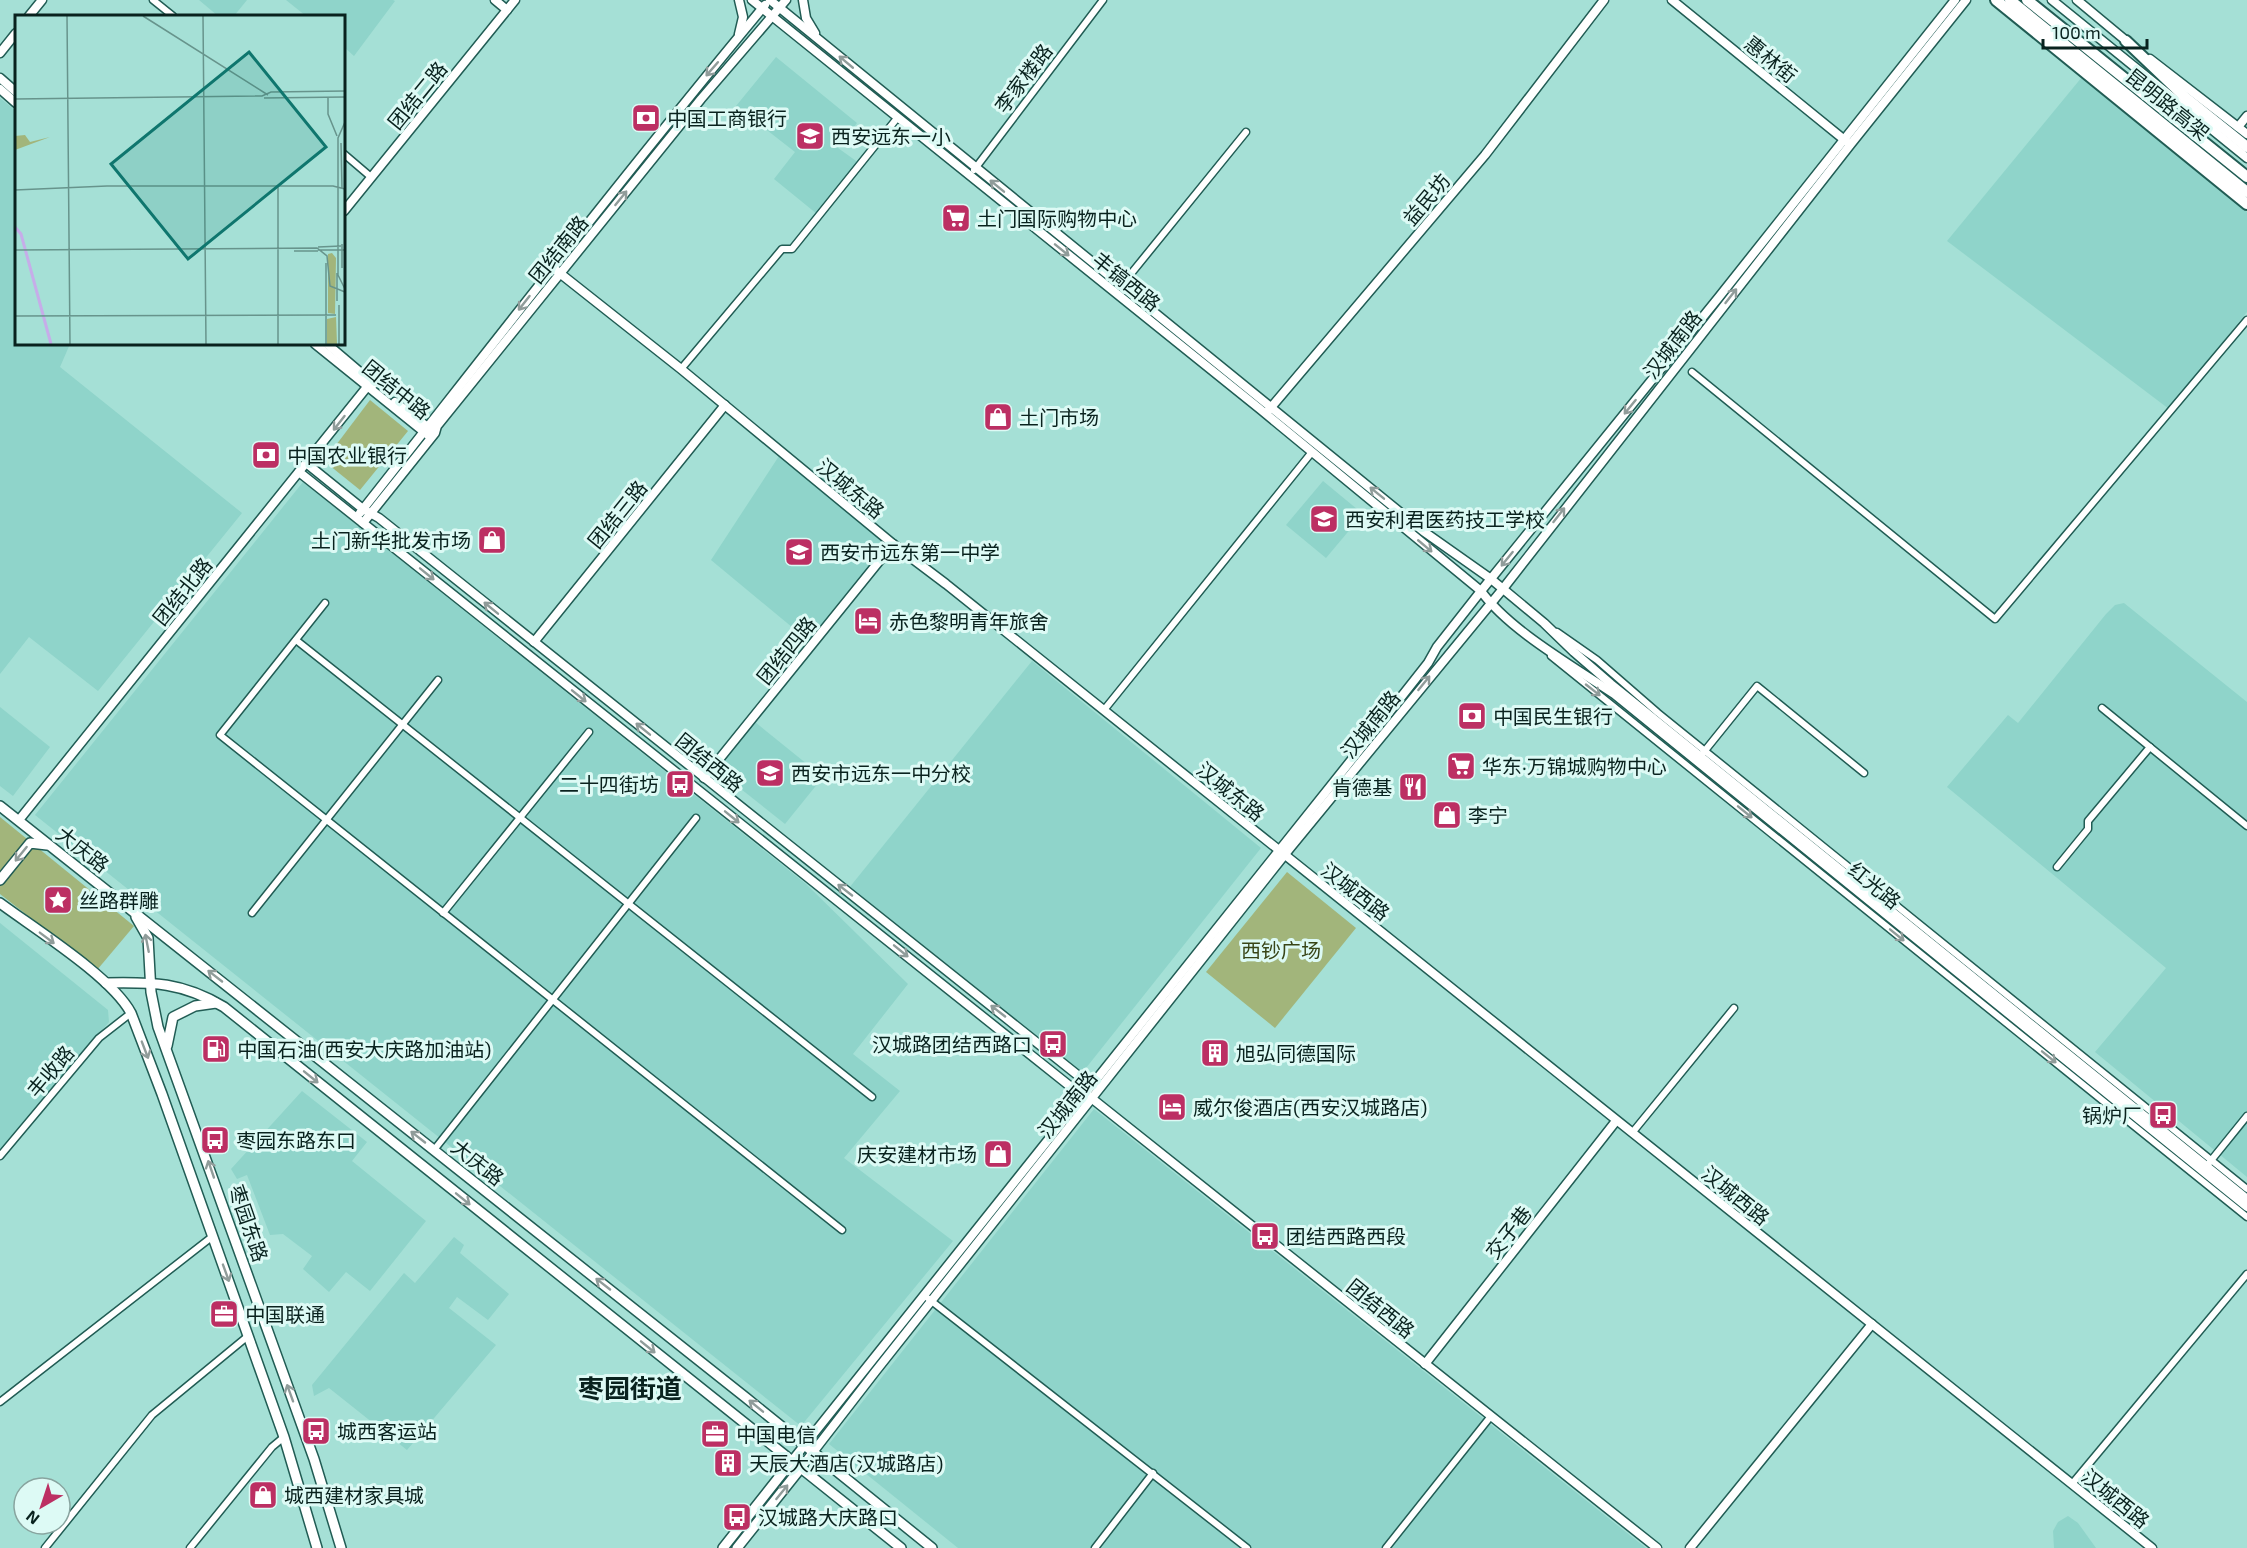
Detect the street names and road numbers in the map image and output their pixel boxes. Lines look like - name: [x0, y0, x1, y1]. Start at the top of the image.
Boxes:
- street label: 惠林街: [1740, 31, 1802, 87]
- street label: 李家楼路: [989, 39, 1057, 117]
- street label: 团结二路: [383, 56, 451, 134]
- street label: 昆明路高架: [2122, 63, 2214, 145]
- street label: 益民坊: [1398, 168, 1454, 230]
- street label: 团结南路: [524, 210, 592, 288]
- street label: 丰镐西路: [1088, 247, 1166, 315]
- street label: 汉城南路: [1638, 305, 1706, 383]
- street label: 团结中路: [358, 355, 436, 423]
- street label: 汉城东路: [813, 453, 889, 523]
- street label: 团结三路: [583, 475, 651, 553]
- street label: 团结北路: [148, 552, 216, 630]
- street label: 团结四路: [752, 611, 820, 689]
- street label: 汉城南路: [1336, 685, 1404, 763]
- street label: 团结西路: [671, 728, 749, 796]
- street label: 汉城东路: [1192, 757, 1270, 825]
- street label: 大庆路: [52, 821, 114, 877]
- street label: 汉城西路: [1317, 857, 1395, 925]
- street label: 红光路: [1844, 857, 1906, 913]
- street label: 丰收路: [22, 1040, 78, 1102]
- street label: 汉城南路: [1033, 1065, 1101, 1143]
- street label: 大庆路: [447, 1134, 509, 1190]
- street label: 汉城西路: [1697, 1161, 1775, 1229]
- street label: 枣园东路: [225, 1181, 273, 1265]
- street label: 交子巷: [1480, 1201, 1536, 1263]
- street label: 团结西路: [1342, 1274, 1420, 1342]
- street label: 汉城西路: [2077, 1464, 2155, 1532]

